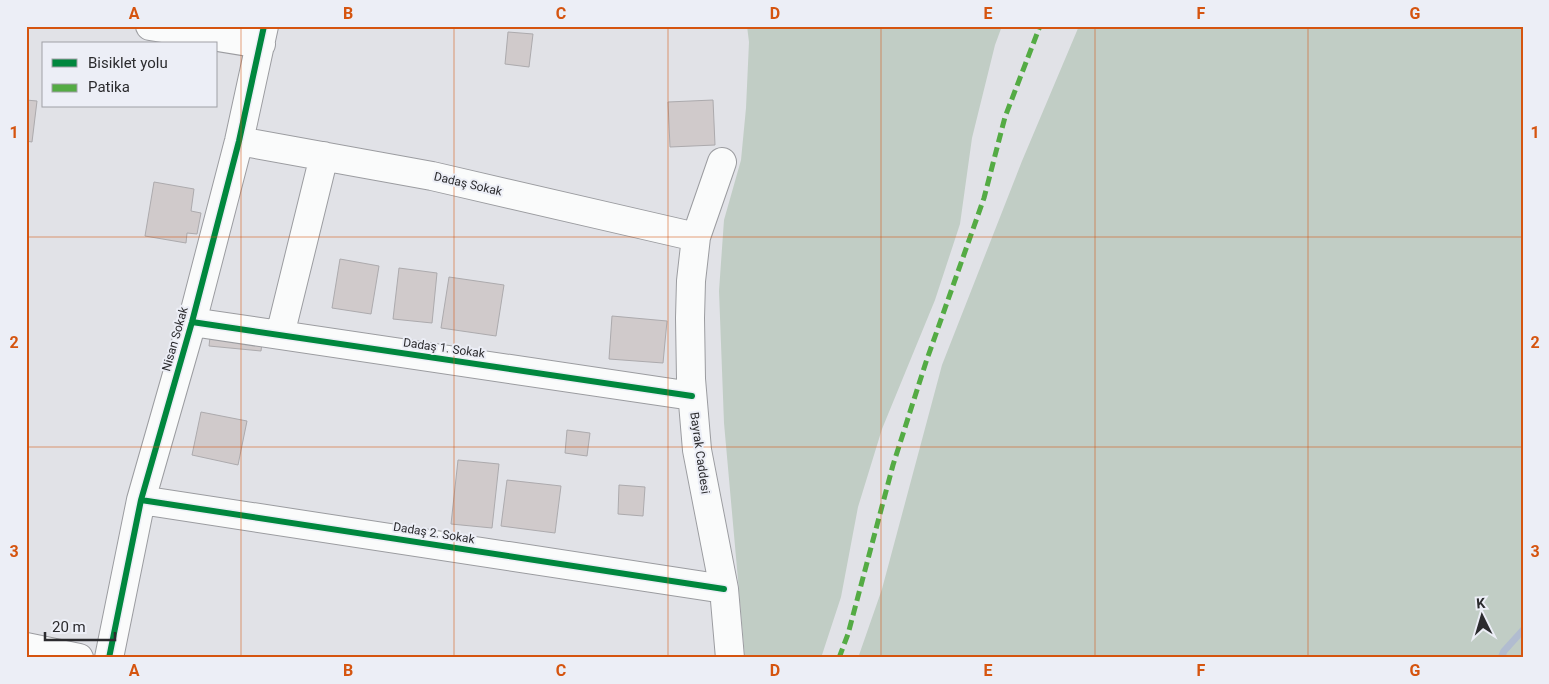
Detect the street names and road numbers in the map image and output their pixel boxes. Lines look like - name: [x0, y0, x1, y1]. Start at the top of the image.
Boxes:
- street label: Dadaş Sokak: [433, 169, 504, 199]
- street label: Nisan Sokak: [159, 304, 191, 373]
- street label: Dadaş 1. Sokak: [402, 335, 487, 361]
- street label: Bayrak Caddesi: [687, 411, 713, 495]
- street label: Dadaş 2. Sokak: [392, 520, 477, 547]

